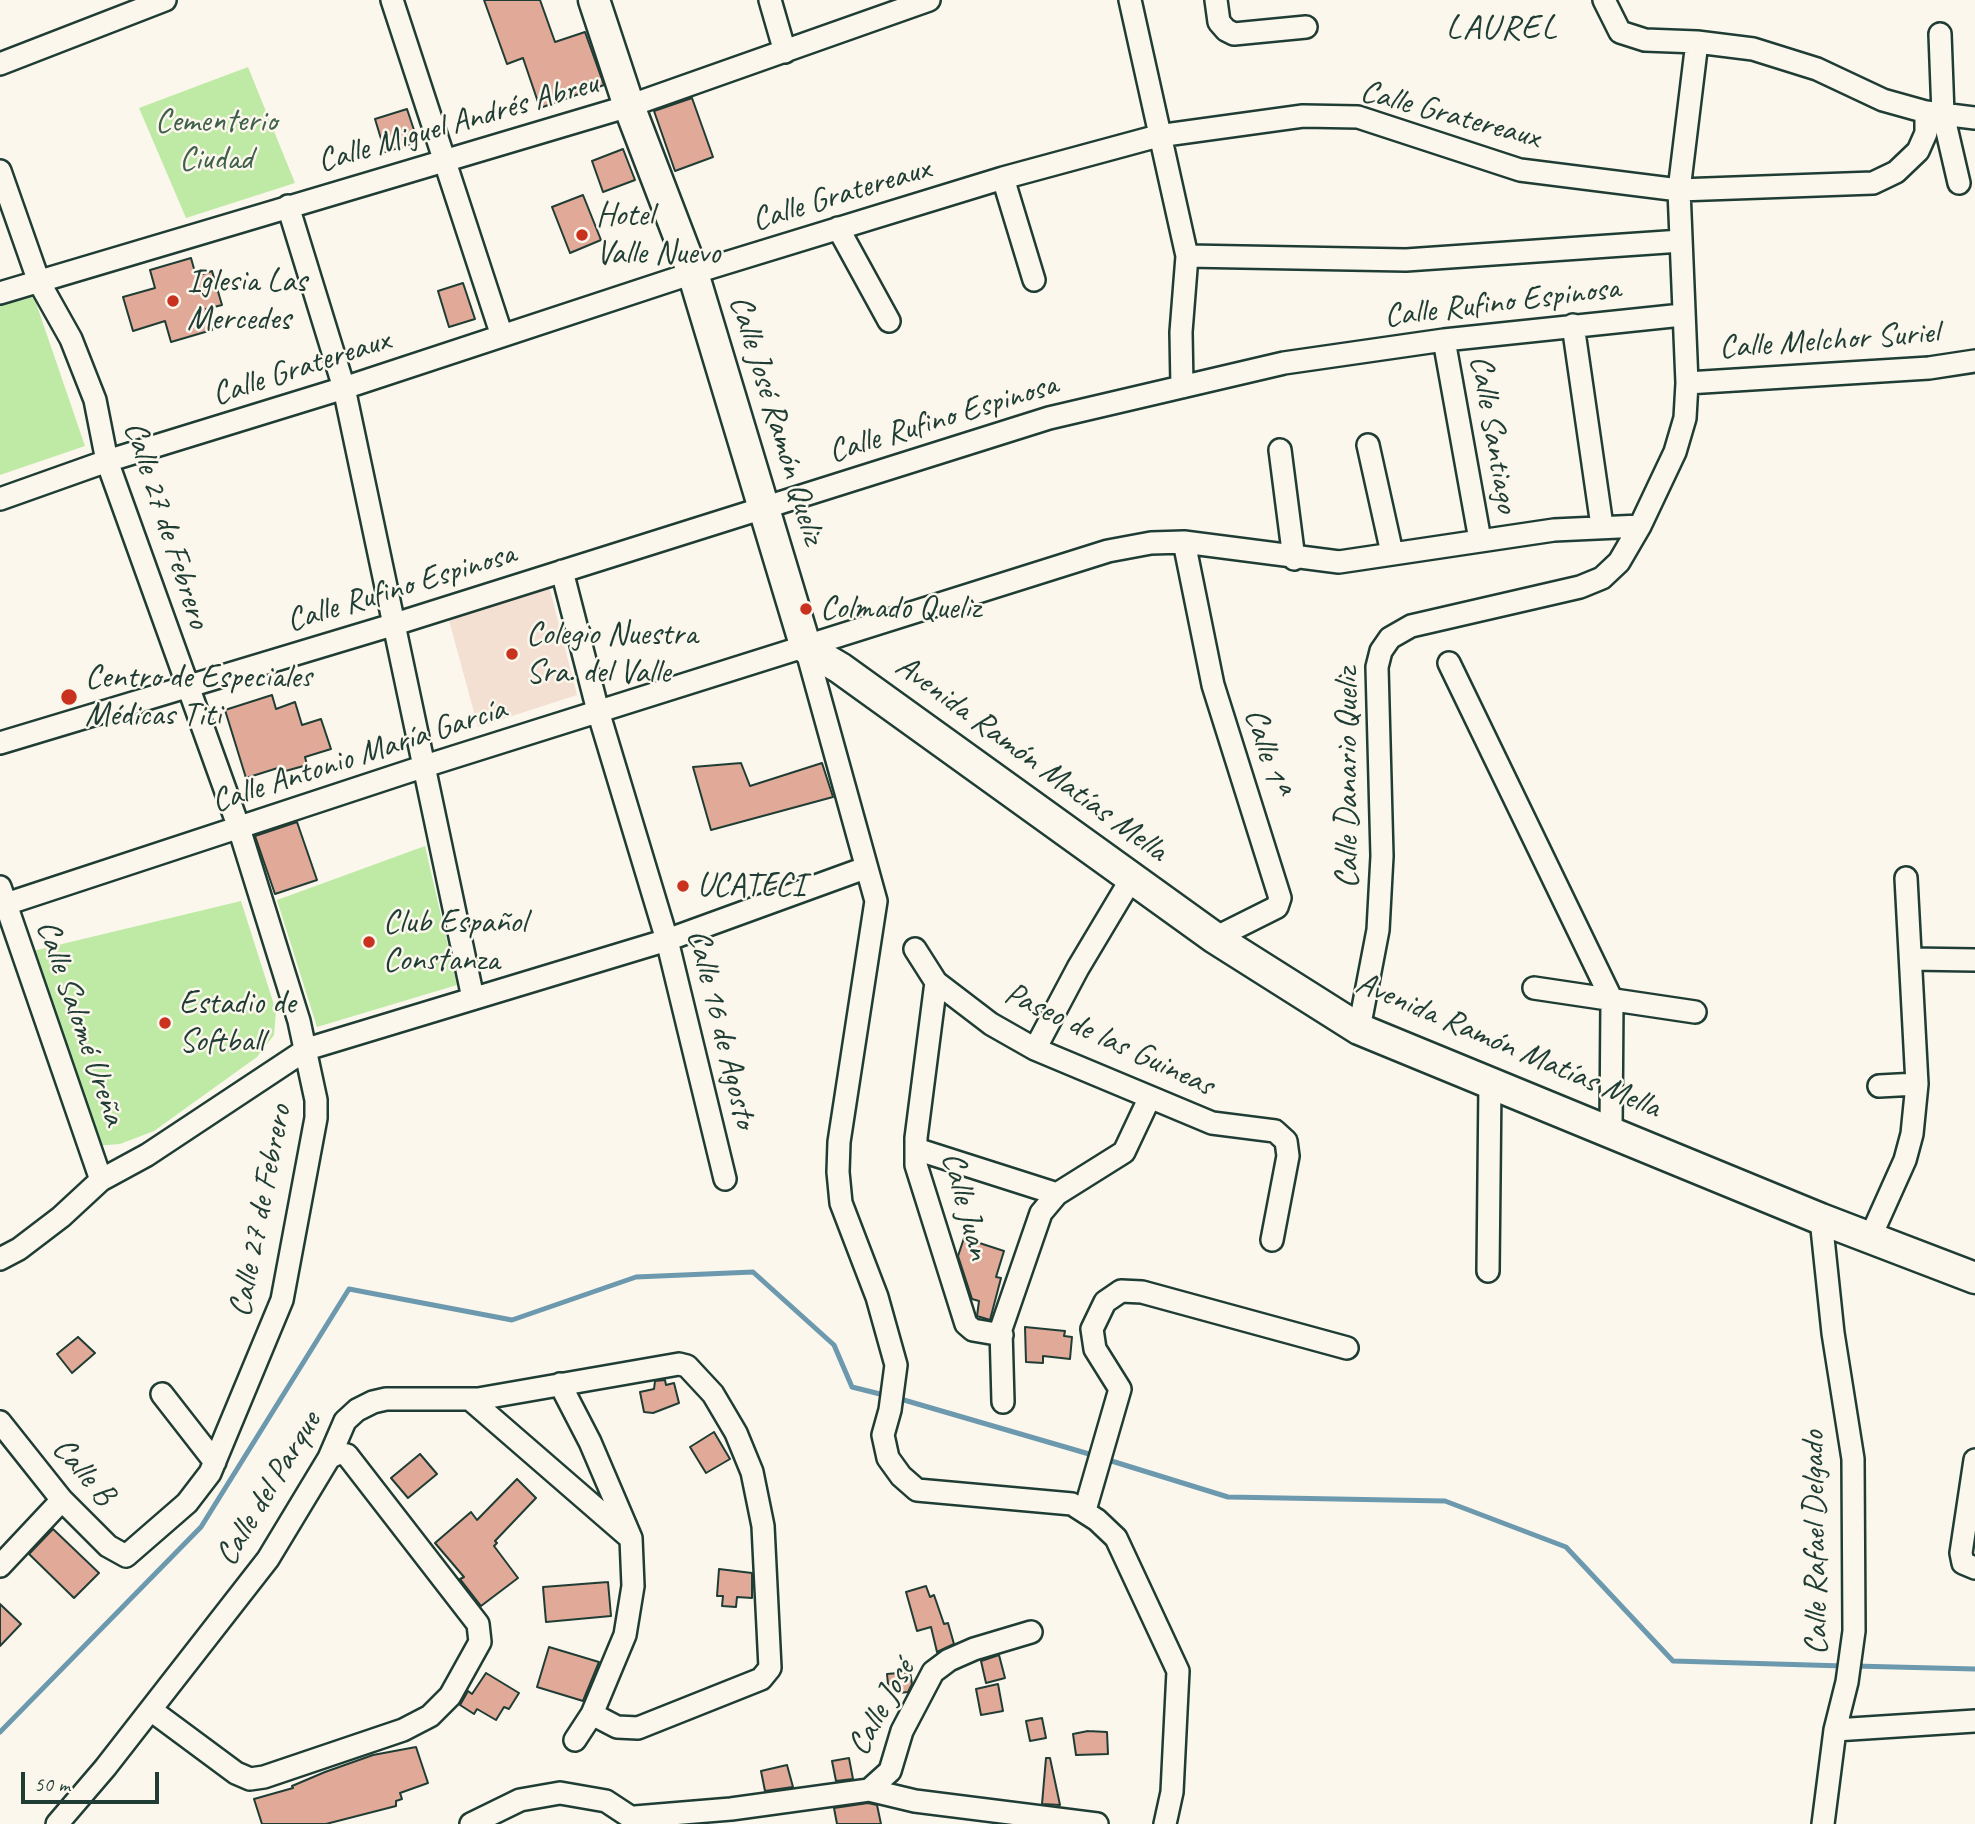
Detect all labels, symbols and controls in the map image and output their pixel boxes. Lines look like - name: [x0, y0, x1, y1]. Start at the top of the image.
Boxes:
- district label: LAUREL: [1447, 8, 1557, 50]
- street label: Calle Miguel Andrés Abreu: [313, 64, 603, 182]
- street label: Calle Gratereaux: [1356, 72, 1544, 158]
- park label: Cementerio Ciudad: [155, 102, 277, 180]
- street label: Calle Gratereaux: [747, 149, 935, 241]
- place label: Hotel Valle Nuevo: [596, 196, 720, 274]
- marker: Hotel Valle Nuevo: [574, 227, 590, 243]
- place label: Iglesia Las Mercedes: [187, 262, 307, 340]
- street label: Calle Rufino Espinosa: [1382, 269, 1622, 337]
- street label: Calle José Ramón Queliz: [719, 291, 833, 549]
- marker: Iglesia Las Mercedes: [165, 293, 181, 309]
- street label: Calle Melchor Suriel: [1718, 314, 1940, 368]
- street label: Calle Gratereaux: [207, 321, 395, 415]
- street label: Calle Santiago: [1460, 352, 1526, 516]
- street label: Calle Rufino Espinosa: [824, 365, 1062, 473]
- street label: Calle 27 de Febrero: [114, 417, 218, 633]
- street label: Calle Rufino Espinosa: [282, 534, 520, 642]
- place label: Colmado Queliz: [820, 589, 980, 629]
- marker: Colmado Queliz: [798, 601, 814, 617]
- place label: Colegio Nuestra Sra. del Valle: [526, 615, 697, 693]
- marker: Colegio Nuestra Sra. del Valle: [504, 646, 520, 662]
- street label: Avenida Ramón Matías Mella: [887, 647, 1175, 871]
- place label: Centro de Especiales Médicas Titi: [85, 658, 312, 736]
- street label: Calle Danario Queliz: [1328, 668, 1368, 888]
- marker: Centro de Especiales Médicas Titi: [59, 687, 79, 707]
- street label: Calle Antonio María García: [207, 690, 511, 822]
- street label: Calle 1ª: [1234, 704, 1298, 798]
- place label: UCATECI: [697, 866, 805, 906]
- marker: UCATECI: [675, 878, 691, 894]
- place label: Club Español Constanza: [383, 903, 527, 981]
- street label: Calle Salomé Ureña: [26, 915, 134, 1131]
- street label: Calle 16 de Agosto: [677, 926, 765, 1132]
- marker: Club Español Constanza: [361, 934, 377, 950]
- street label: Avenida Ramón Matías Mella: [1350, 964, 1666, 1128]
- street label: Paseo de las Guineas: [998, 974, 1220, 1106]
- place label: Estadio de Softball: [179, 984, 296, 1062]
- marker: Estadio de Softball: [157, 1015, 173, 1031]
- street label: Calle 27 de Febrero: [221, 1102, 301, 1320]
- street label: Calle Juan: [932, 1148, 998, 1264]
- street label: Calle del Parque: [208, 1405, 330, 1573]
- street label: Calle B: [43, 1430, 123, 1514]
- street label: Calle Rafael Delgado: [1794, 1430, 1838, 1656]
- street label: Calle José: [840, 1653, 924, 1763]
- scale bar: [24, 1758, 163, 1802]
- text: 50 m: [34, 1771, 70, 1797]

